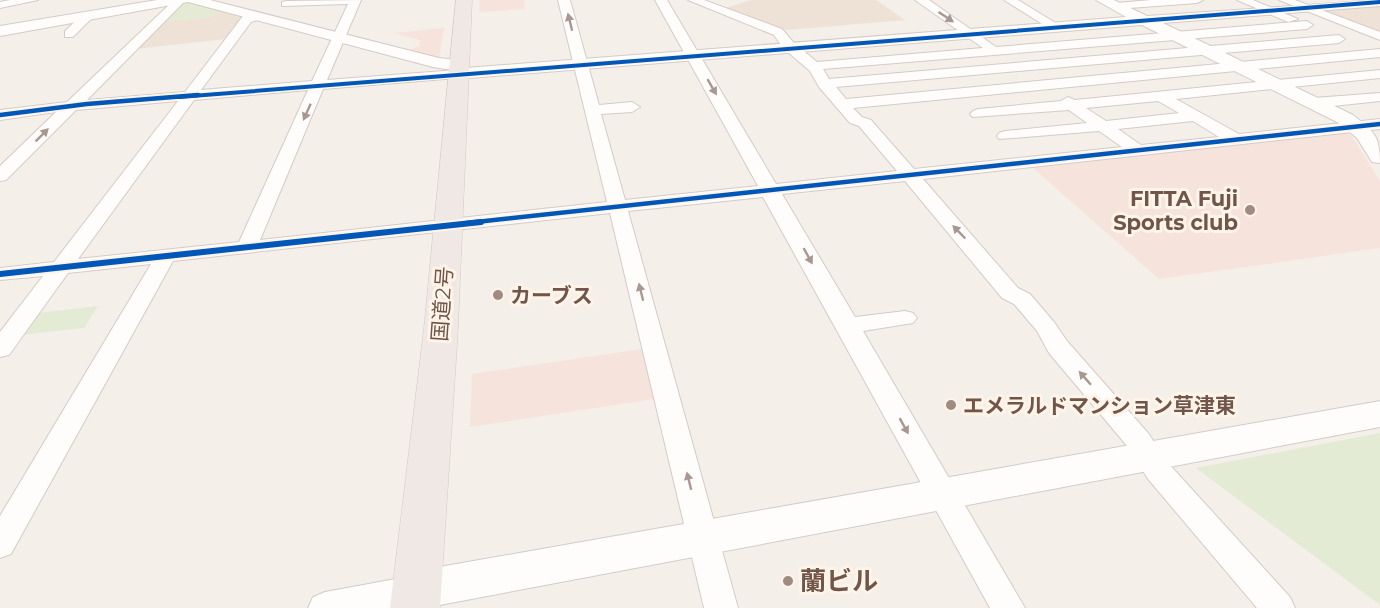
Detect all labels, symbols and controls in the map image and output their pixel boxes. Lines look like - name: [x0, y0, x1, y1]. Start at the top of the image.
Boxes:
- one-way arrow: [938, 11, 954, 22]
- one-way arrow: [565, 13, 575, 31]
- one-way arrow: [706, 79, 717, 95]
- one-way arrow: [302, 103, 312, 121]
- one-way arrow: [34, 129, 48, 143]
- place label: FITTA Fuji Sports club: [1113, 186, 1238, 235]
- marker: FITTA Fuji Sports club: [1243, 203, 1257, 217]
- one-way arrow: [952, 226, 966, 240]
- one-way arrow: [803, 248, 813, 265]
- street label: 国道2号: [427, 266, 457, 342]
- place label: カーブス: [510, 283, 593, 308]
- one-way arrow: [636, 283, 645, 301]
- marker: カーブス: [491, 288, 505, 302]
- one-way arrow: [1079, 371, 1092, 386]
- place label: エメラルドマンション草津東: [963, 393, 1236, 418]
- marker: エメラルドマンション草津東: [944, 398, 958, 412]
- one-way arrow: [899, 418, 909, 435]
- one-way arrow: [683, 472, 693, 490]
- place label: 蘭ビル: [800, 565, 878, 597]
- marker: 蘭ビル: [781, 574, 795, 588]

